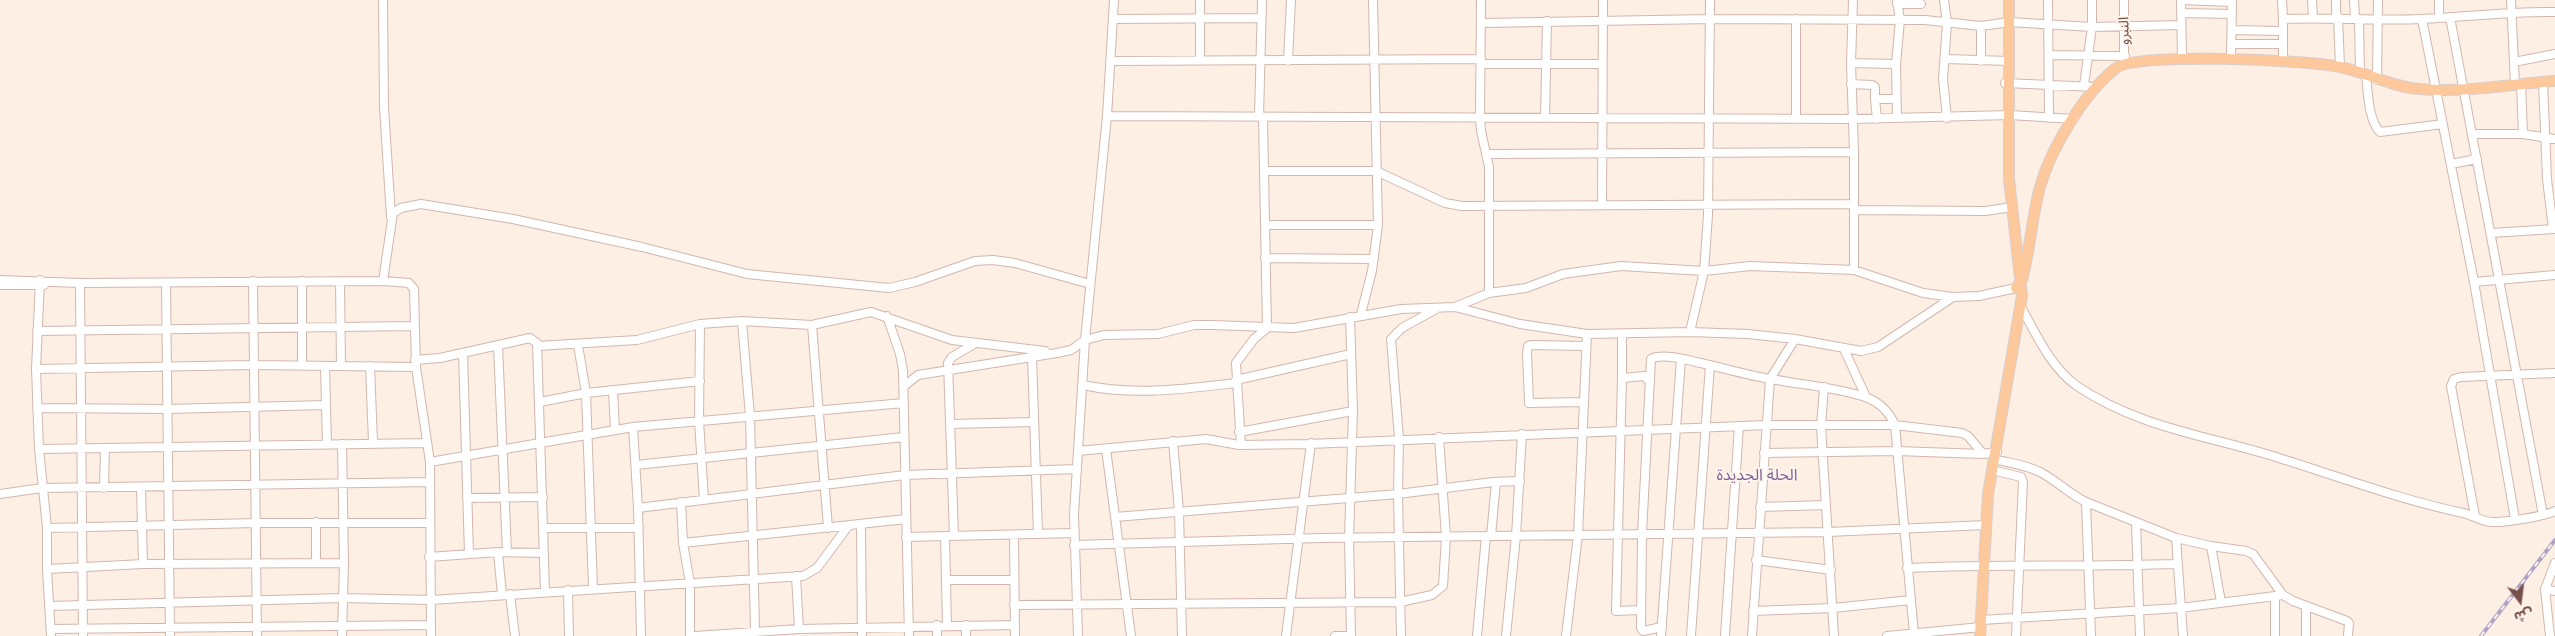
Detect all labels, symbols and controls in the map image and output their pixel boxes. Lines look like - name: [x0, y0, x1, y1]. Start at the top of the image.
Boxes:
- street label: النبرو: [2115, 17, 2133, 45]
- district label: الحلة الجديدة: [1716, 465, 1798, 485]
- north arrow: [2495, 576, 2545, 626]
- text: ش: [2513, 605, 2535, 627]

